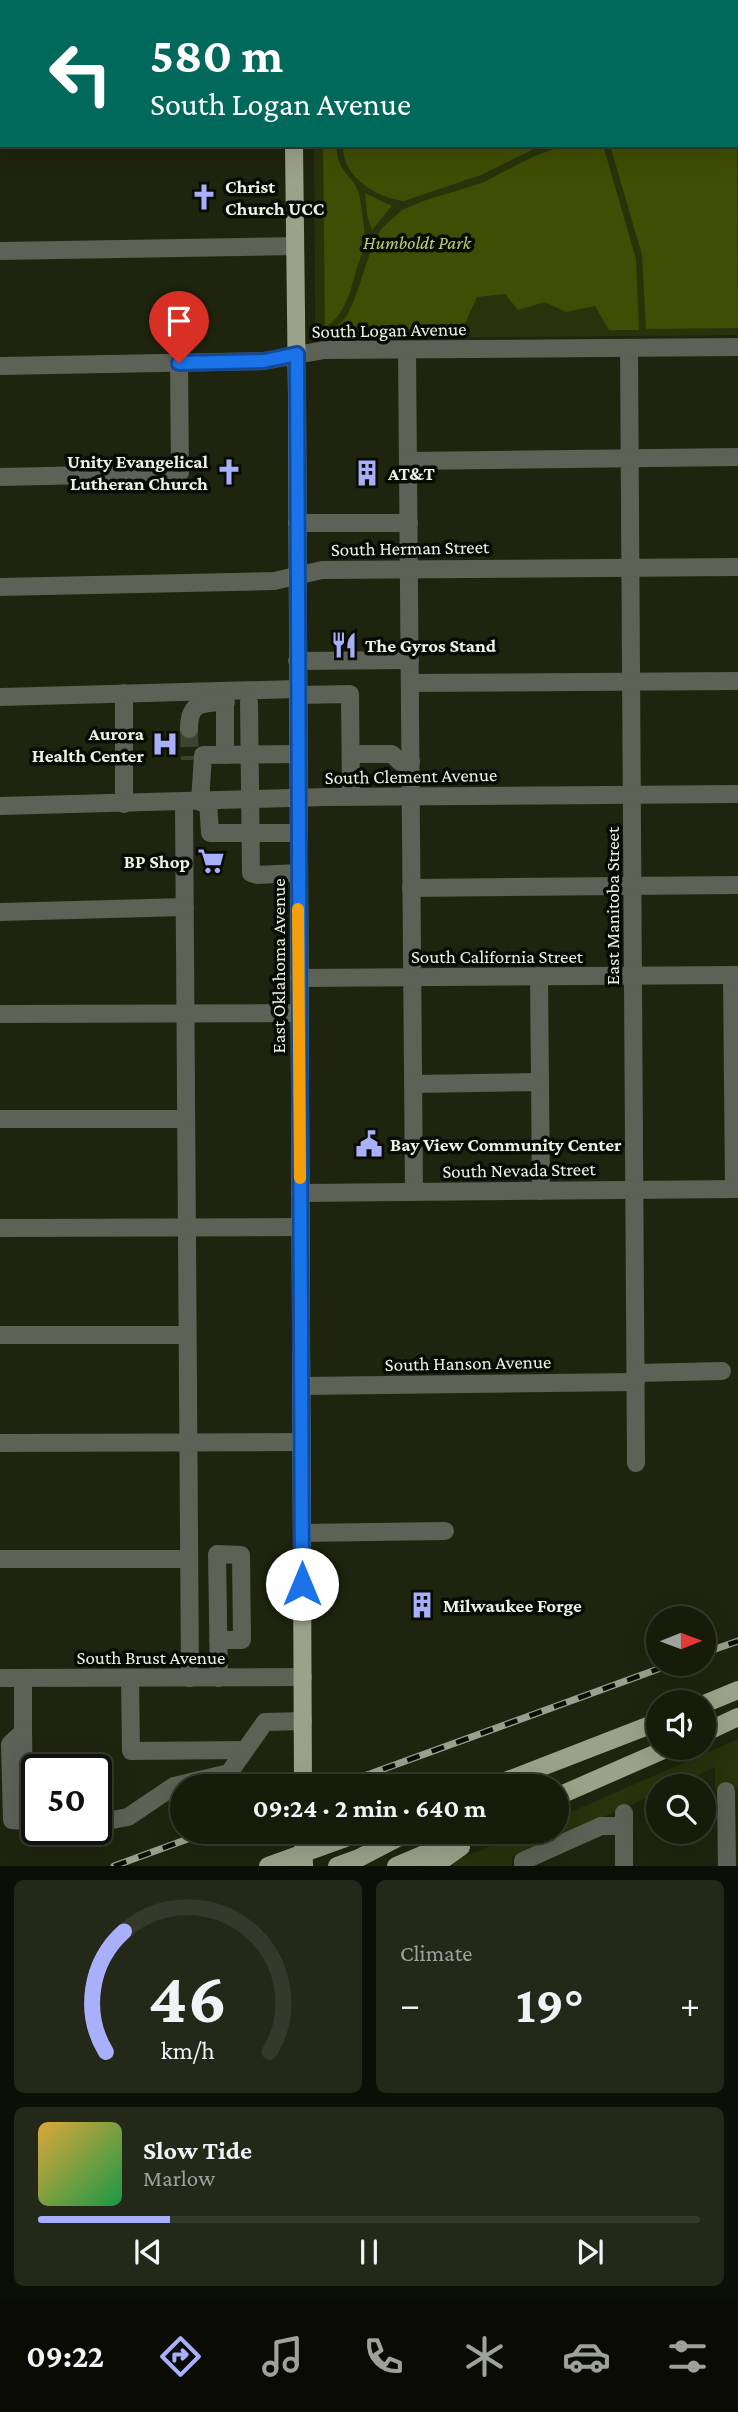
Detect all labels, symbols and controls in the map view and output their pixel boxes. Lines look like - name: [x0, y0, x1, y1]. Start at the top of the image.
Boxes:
- icon: left: [35, 28, 126, 119]
- text: 580 m: [150, 28, 283, 83]
- text: South Logan Avenue: [150, 86, 411, 122]
- place label: Christ Church UCC: [225, 176, 325, 219]
- church icon: Christ Church UCC: [189, 182, 219, 212]
- park label: Humboldt Park: [363, 232, 472, 253]
- pin: [149, 291, 209, 363]
- icon: arrive: [160, 302, 198, 340]
- street label: South Logan Avenue: [311, 318, 467, 342]
- place label: Unity Evangelical Lutheran Church: [67, 451, 208, 494]
- church icon: Unity Evangelical Lutheran Church: [214, 457, 244, 487]
- building icon: AT&T: [352, 458, 382, 488]
- place label: AT&T: [387, 463, 435, 484]
- street label: South Herman Street: [331, 536, 490, 560]
- restaurant icon: The Gyros Stand: [329, 630, 359, 660]
- place label: The Gyros Stand: [365, 635, 497, 656]
- place label: Aurora Health Center: [32, 723, 145, 766]
- hospital icon: Aurora Health Center: [150, 729, 180, 759]
- street label: South Clement Avenue: [325, 764, 497, 788]
- street label: East Manitoba Street: [602, 826, 623, 985]
- supermarket icon: BP Shop: [196, 846, 226, 876]
- place label: BP Shop: [124, 851, 190, 872]
- street label: East Oklahoma Avenue: [268, 878, 289, 1054]
- street label: South California Street: [411, 946, 584, 967]
- public building icon: Bay View Community Center: [354, 1129, 384, 1159]
- place label: Bay View Community Center: [390, 1134, 622, 1155]
- street label: South Nevada Street: [442, 1158, 597, 1182]
- street label: South Hanson Avenue: [385, 1351, 551, 1375]
- position arrow: [265, 1547, 339, 1621]
- building icon: Milwaukee Forge: [407, 1590, 437, 1620]
- place label: Milwaukee Forge: [443, 1595, 582, 1616]
- north arrow: [646, 1606, 716, 1676]
- map controls: [646, 1606, 716, 1844]
- street label: South Brust Avenue: [77, 1647, 225, 1668]
- button: sound: [646, 1690, 716, 1760]
- speed limit sign: 50: [21, 1754, 112, 1845]
- button: search: [646, 1774, 716, 1844]
- text: 09:24 · 2 min · 640 m: [253, 1794, 486, 1823]
- text: Climate: [400, 1940, 472, 1966]
- text: 46: [149, 1958, 227, 2039]
- text: 19°: [516, 1975, 584, 2033]
- text: −: [400, 1983, 420, 2025]
- text: +: [680, 1983, 700, 2025]
- text: km/h: [161, 2037, 215, 2064]
- text: Slow Tide: [143, 2136, 252, 2165]
- text: Marlow: [143, 2165, 215, 2191]
- icon: previous: [129, 2233, 167, 2271]
- icon: pause: [350, 2233, 388, 2271]
- icon: next: [571, 2233, 609, 2271]
- icon: directions: [156, 2332, 205, 2381]
- icon: music: [258, 2332, 307, 2381]
- icon: phone: [359, 2332, 408, 2381]
- icon: climate: [460, 2332, 509, 2381]
- icon: car: [562, 2332, 611, 2381]
- icon: filters: [663, 2332, 712, 2381]
- text: 09:22: [26, 2338, 104, 2374]

